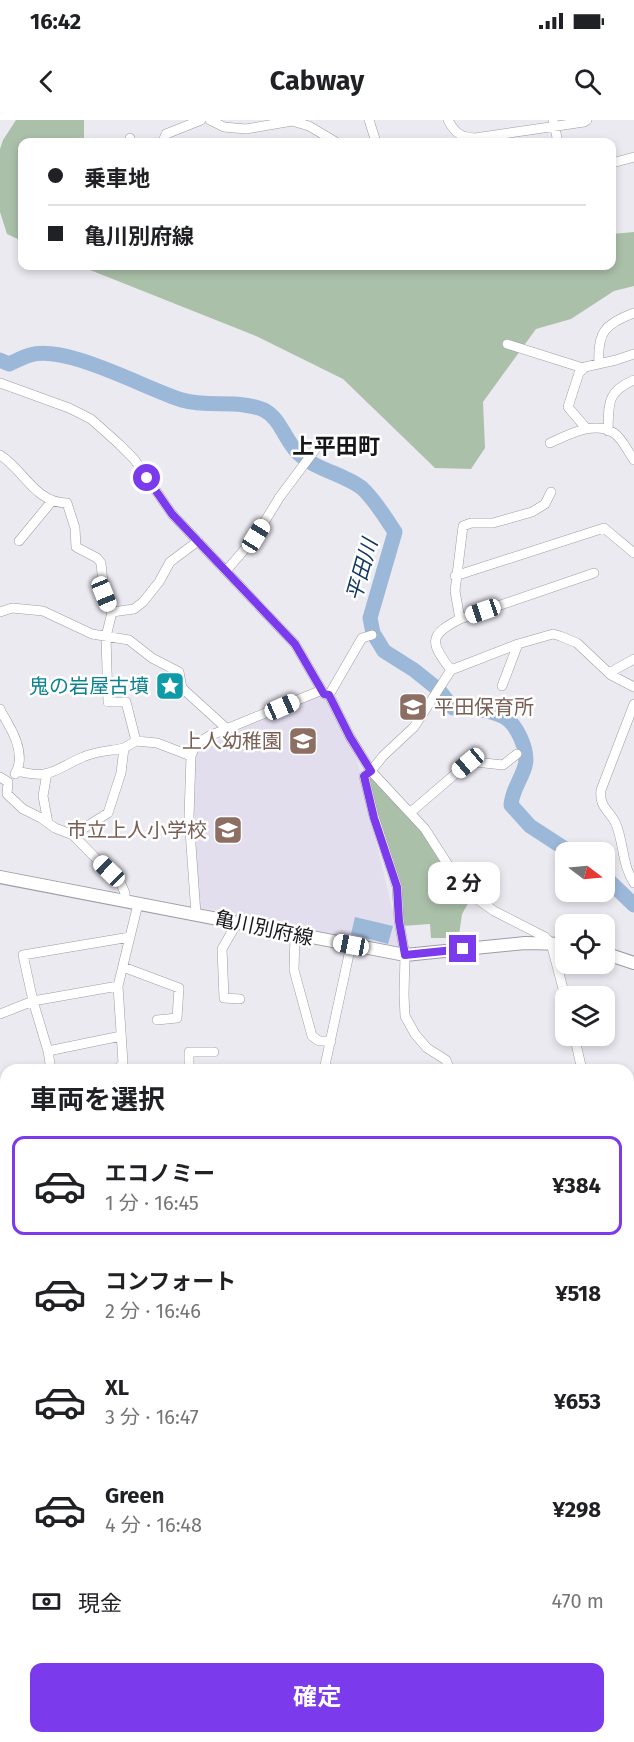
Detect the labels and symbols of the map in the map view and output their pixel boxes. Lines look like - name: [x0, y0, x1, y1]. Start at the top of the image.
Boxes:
- district label: 上平田町: [292, 433, 380, 460]
- route start: [133, 464, 160, 491]
- car: [239, 516, 273, 556]
- water label: 平田川: [341, 534, 384, 604]
- car: [89, 574, 119, 614]
- car: [463, 597, 503, 625]
- place icon: 鬼の岩屋古墳: [154, 670, 186, 702]
- place label: 鬼の岩屋古墳: [29, 674, 149, 698]
- car: [262, 691, 302, 723]
- school or university icon: 平田保育所: [397, 691, 429, 723]
- place label: 平田保育所: [434, 695, 534, 719]
- school or university icon: 上人幼稚園: [287, 725, 319, 757]
- place label: 上人幼稚園: [182, 729, 282, 753]
- car: [448, 745, 488, 781]
- school or university icon: 市立上人小学校: [212, 814, 244, 846]
- place label: 市立上人小学校: [67, 818, 207, 842]
- north arrow: [555, 842, 615, 902]
- car: [90, 852, 128, 890]
- callout: 2 分: [427, 862, 499, 904]
- street label: 亀川別府線: [213, 906, 315, 950]
- car: [332, 933, 370, 957]
- route end: [449, 935, 476, 962]

